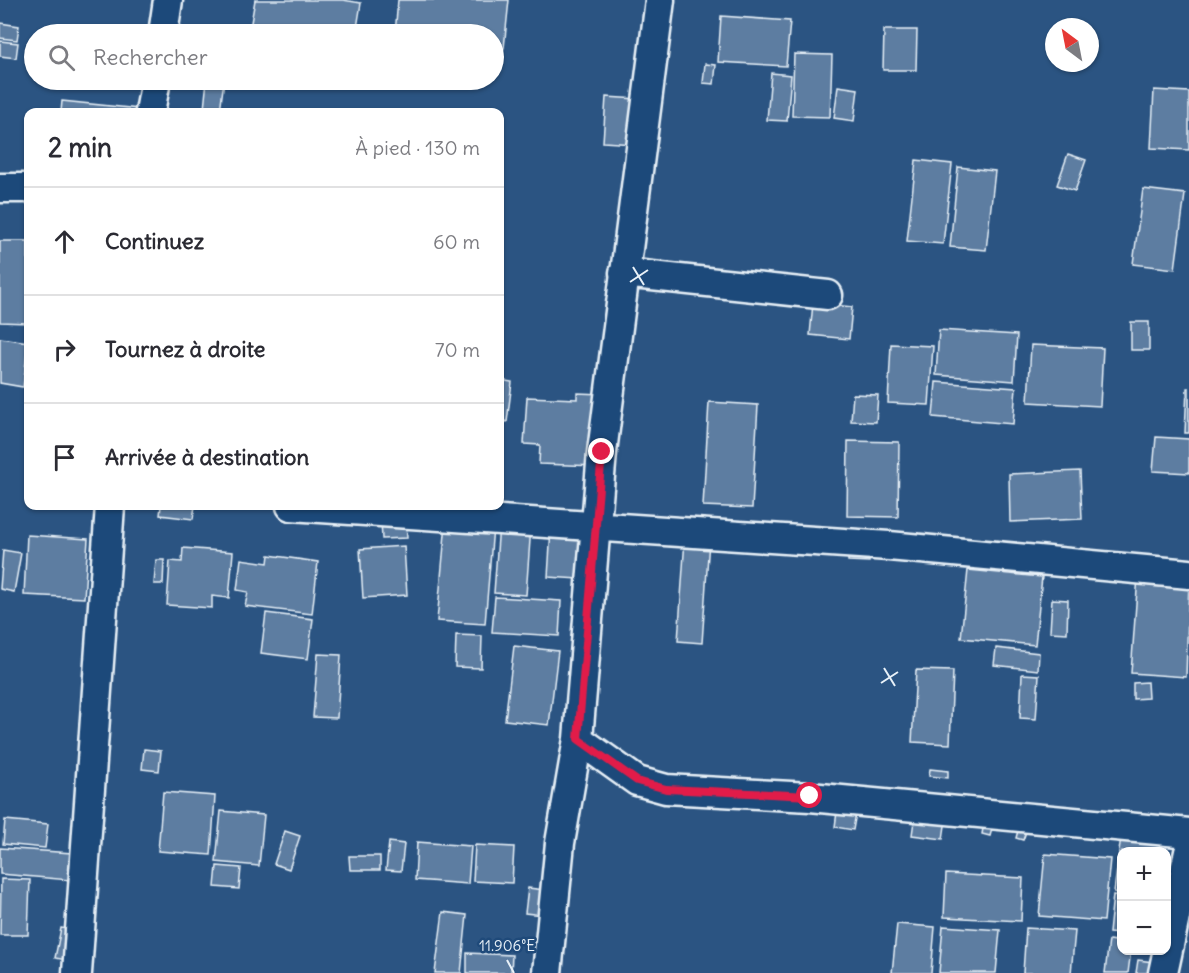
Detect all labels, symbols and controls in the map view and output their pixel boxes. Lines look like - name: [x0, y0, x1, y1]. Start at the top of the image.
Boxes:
- north arrow: [1045, 18, 1099, 72]
- search box: [24, 24, 504, 90]
- icon: search: [45, 41, 78, 74]
- text: Rechercher: [93, 43, 208, 71]
- text: 2 min: [48, 131, 112, 164]
- text: À pied · 130 m: [355, 135, 480, 160]
- icon: ahead: [48, 225, 81, 258]
- text: Continuez: [105, 227, 204, 255]
- text: 60 m: [433, 229, 480, 254]
- icon: right: [48, 333, 81, 366]
- text: Tournez à droite: [105, 335, 265, 363]
- text: 70 m: [435, 337, 480, 362]
- route end: [588, 438, 614, 464]
- icon: arrive: [48, 441, 81, 474]
- text: Arrivée à destination: [105, 443, 309, 471]
- route start: [796, 782, 822, 808]
- map controls: [1117, 847, 1171, 955]
- button: +: [1117, 847, 1171, 901]
- button: −: [1117, 901, 1171, 955]
- text: 11.906°E: [479, 936, 535, 955]

